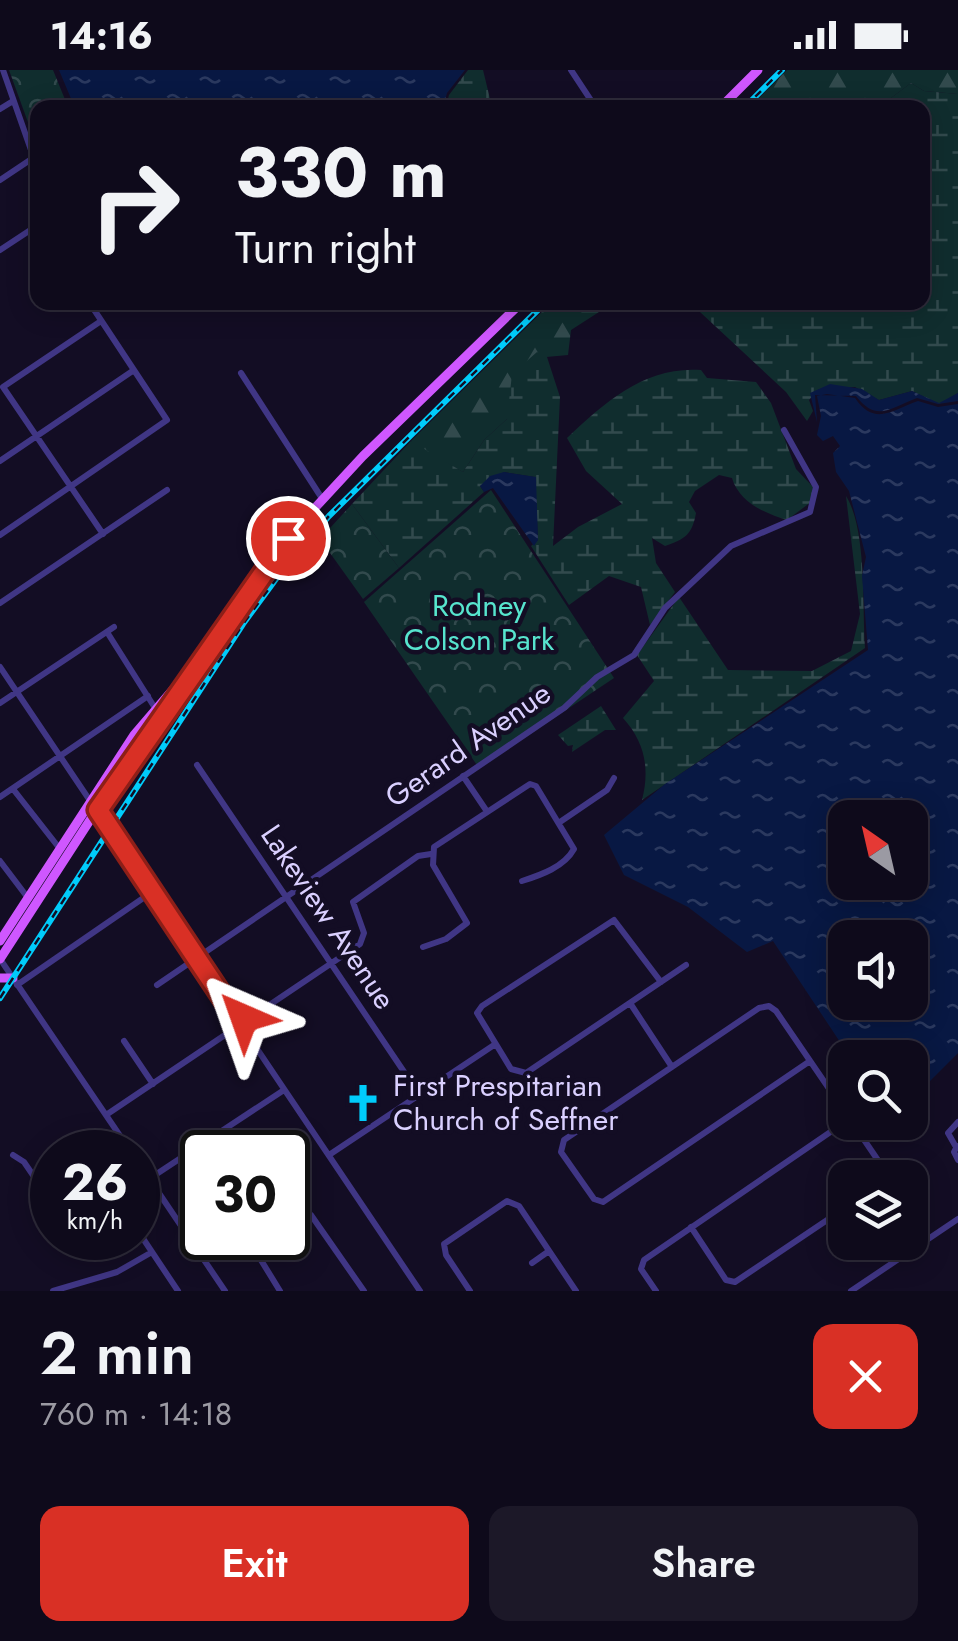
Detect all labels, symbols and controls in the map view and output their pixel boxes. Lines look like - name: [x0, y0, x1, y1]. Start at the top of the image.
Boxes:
- text: 14:16: [50, 8, 153, 63]
- text: 330 m: [235, 122, 447, 223]
- icon: right: [70, 140, 200, 270]
- text: Turn right: [235, 215, 416, 280]
- pin: [246, 496, 331, 581]
- icon: arrive: [261, 511, 316, 566]
- park label: Rodney Colson Park: [404, 584, 555, 661]
- street label: Gerard Avenue: [376, 672, 559, 818]
- north arrow: [828, 800, 928, 900]
- map controls: [828, 800, 928, 1260]
- street label: Lakeview Avenue: [251, 816, 406, 1018]
- button: sound: [828, 920, 928, 1020]
- position arrow: [192, 966, 296, 1070]
- button: search: [828, 1040, 928, 1140]
- place label: First Prespitarian Church of Seffner: [393, 1064, 619, 1141]
- church icon: First Prespitarian Church of Seffner: [342, 1082, 384, 1124]
- speed limit sign: 30: [180, 1130, 310, 1260]
- text: 26: [62, 1146, 128, 1219]
- button: layers: [828, 1160, 928, 1260]
- text: km/h: [67, 1202, 123, 1238]
- text: 2 min: [40, 1310, 194, 1397]
- button: close: [813, 1324, 918, 1429]
- text: 760 m · 14:18: [40, 1391, 232, 1437]
- button: Exit: [40, 1506, 469, 1621]
- button: Share: [489, 1506, 918, 1621]

